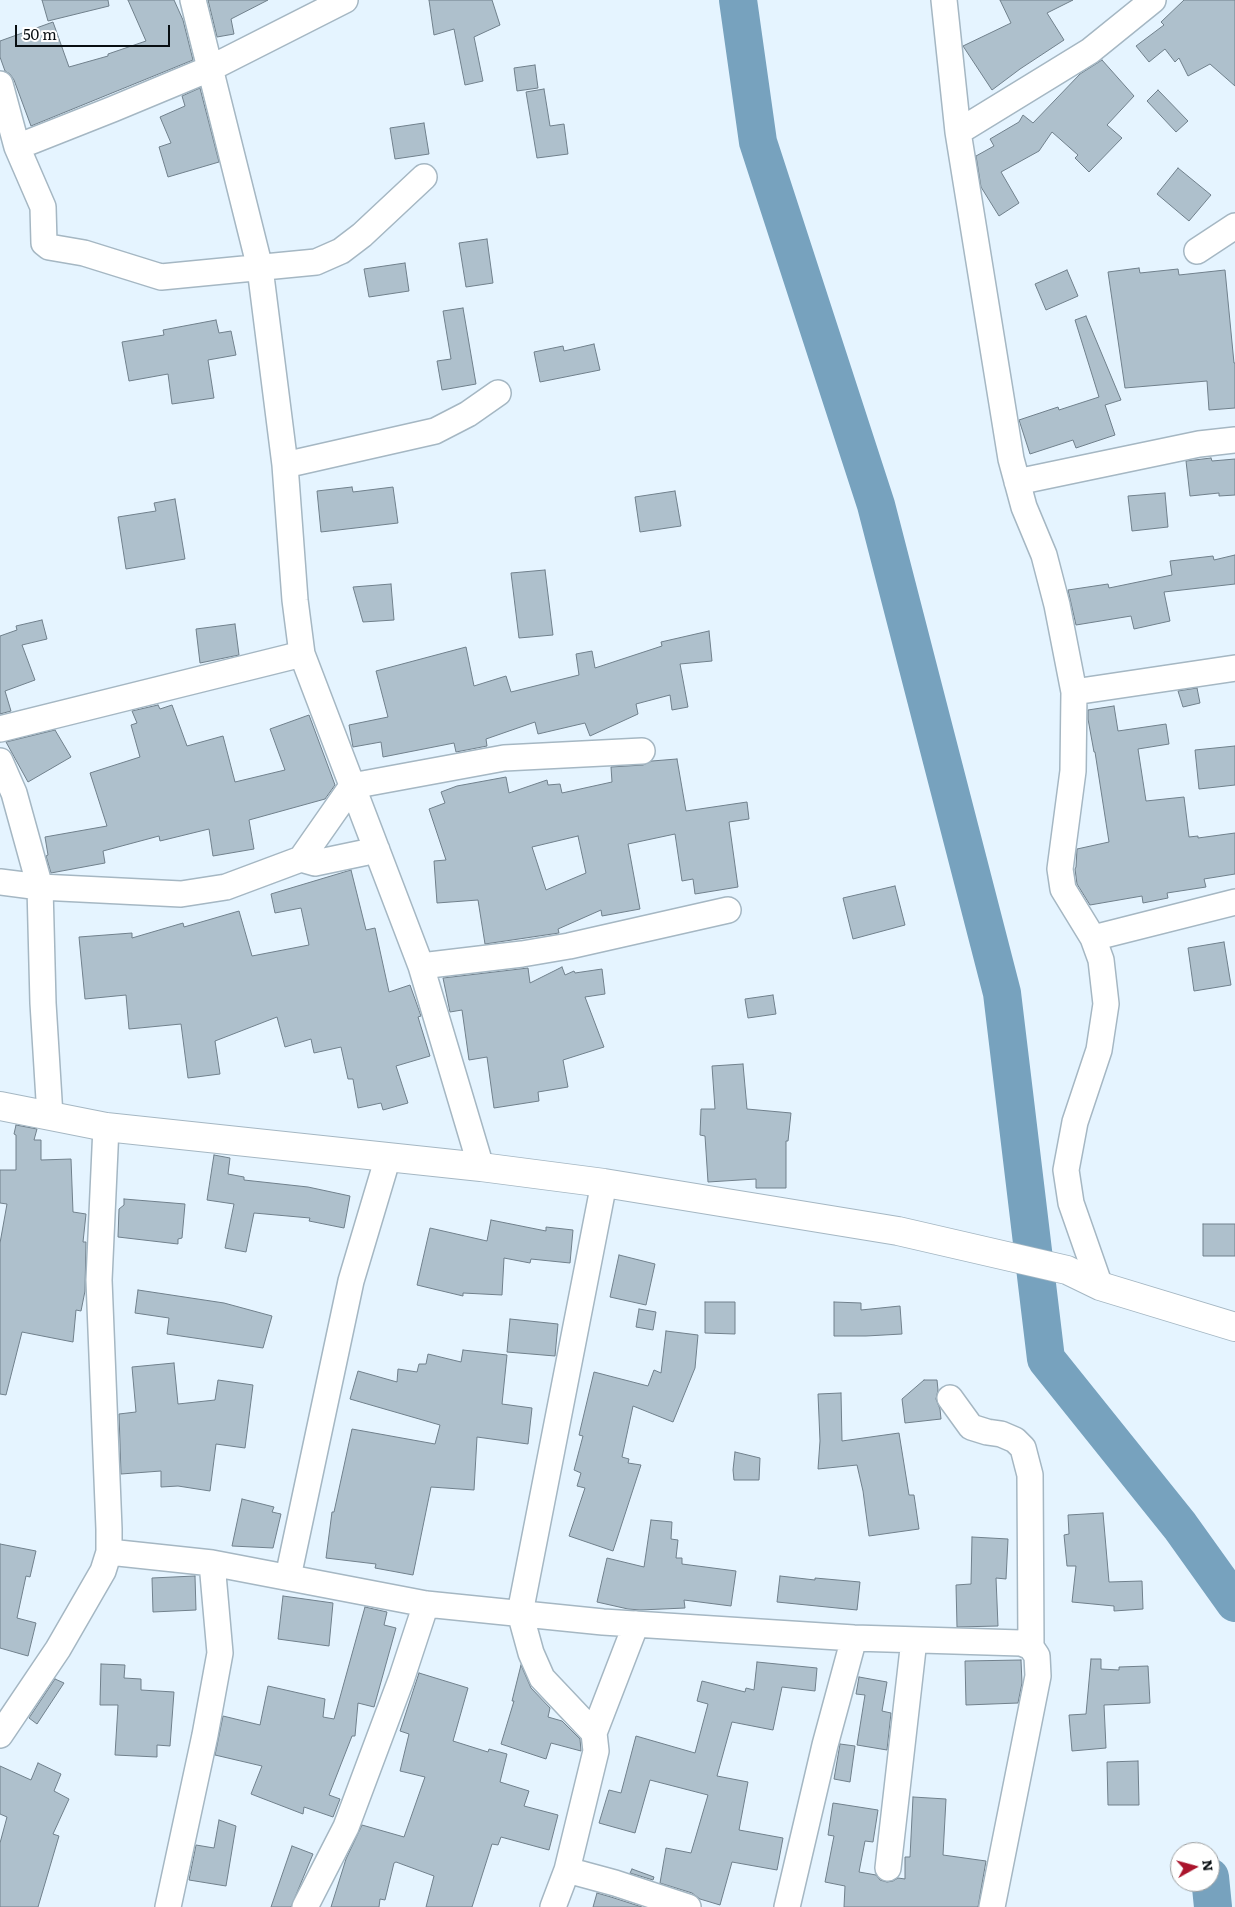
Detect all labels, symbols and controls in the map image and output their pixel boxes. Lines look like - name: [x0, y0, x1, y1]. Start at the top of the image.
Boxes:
- scale bar: [18, 15, 172, 47]
- text: 50 m: [23, 22, 57, 45]
- north arrow: [1170, 1842, 1220, 1892]
- text: N: [1198, 1858, 1220, 1872]

